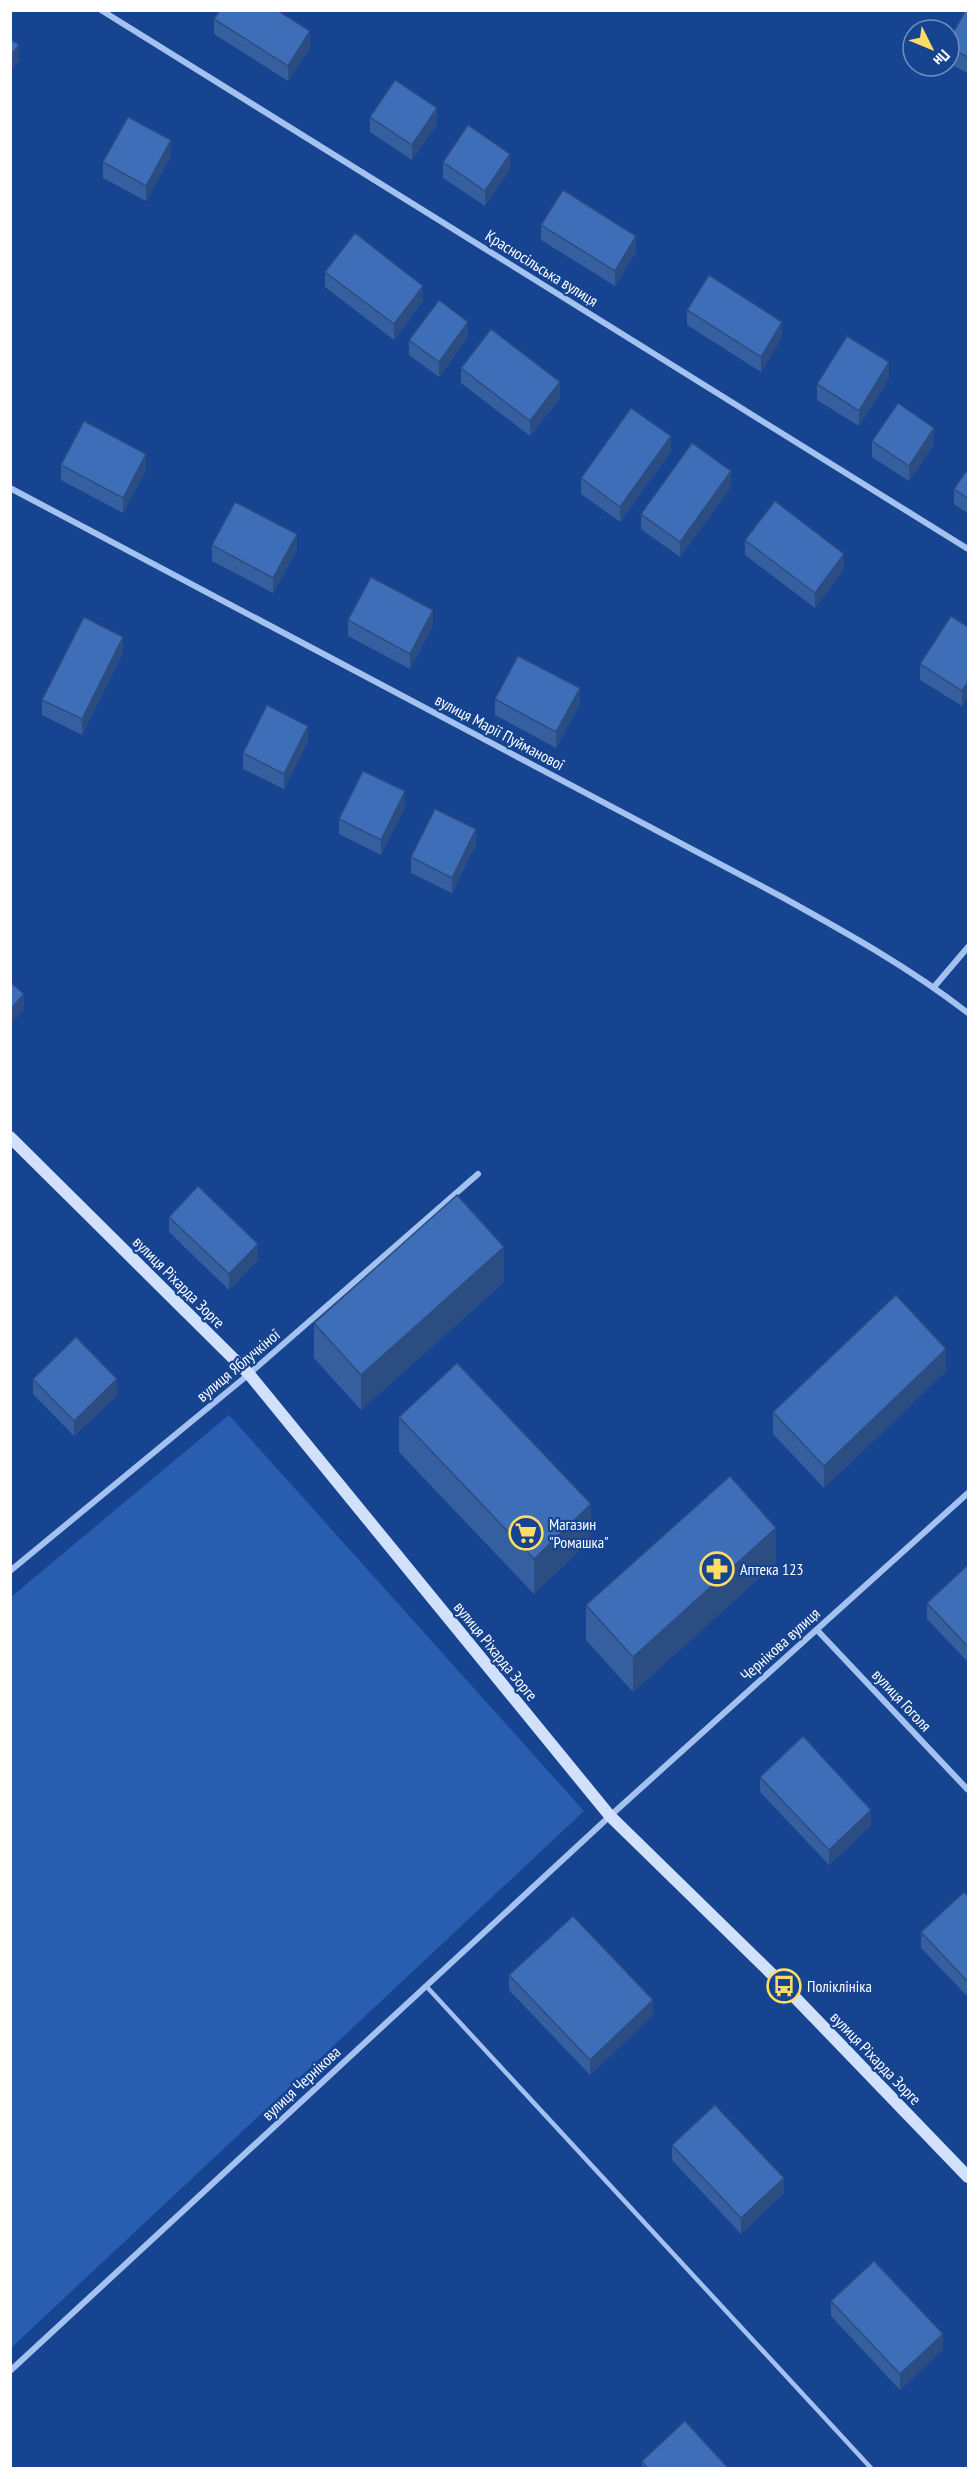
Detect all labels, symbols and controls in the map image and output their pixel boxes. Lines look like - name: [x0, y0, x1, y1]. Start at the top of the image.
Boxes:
- north arrow: [901, 18, 961, 78]
- text: Пн: [929, 46, 955, 71]
- street label: Красносільська вулиця: [482, 225, 602, 311]
- street label: вулиця Марії Пуйманової: [432, 689, 568, 775]
- street label: вулиця Ріхарда Зорге: [129, 1232, 229, 1332]
- street label: вулиця Яблучкіної: [192, 1324, 284, 1406]
- place label: Магазин "Ромашка": [549, 1514, 609, 1552]
- supermarket icon: Магазин "Ромашка": [508, 1515, 544, 1551]
- pharmacy icon: Аптека 123: [699, 1551, 735, 1587]
- place label: Аптека 123: [740, 1559, 804, 1579]
- street label: вулиця Ріхарда Зорге: [450, 1597, 542, 1705]
- street label: Чернікова вулиця: [736, 1603, 824, 1685]
- street label: вулиця Гоголя: [868, 1665, 936, 1735]
- bus stop icon: Поліклініка: [766, 1968, 802, 2004]
- place label: Поліклініка: [807, 1976, 872, 1996]
- street label: вулиця Ріхарда Зорге: [826, 2007, 926, 2109]
- street label: вулиця Чернікова: [258, 2042, 344, 2124]

